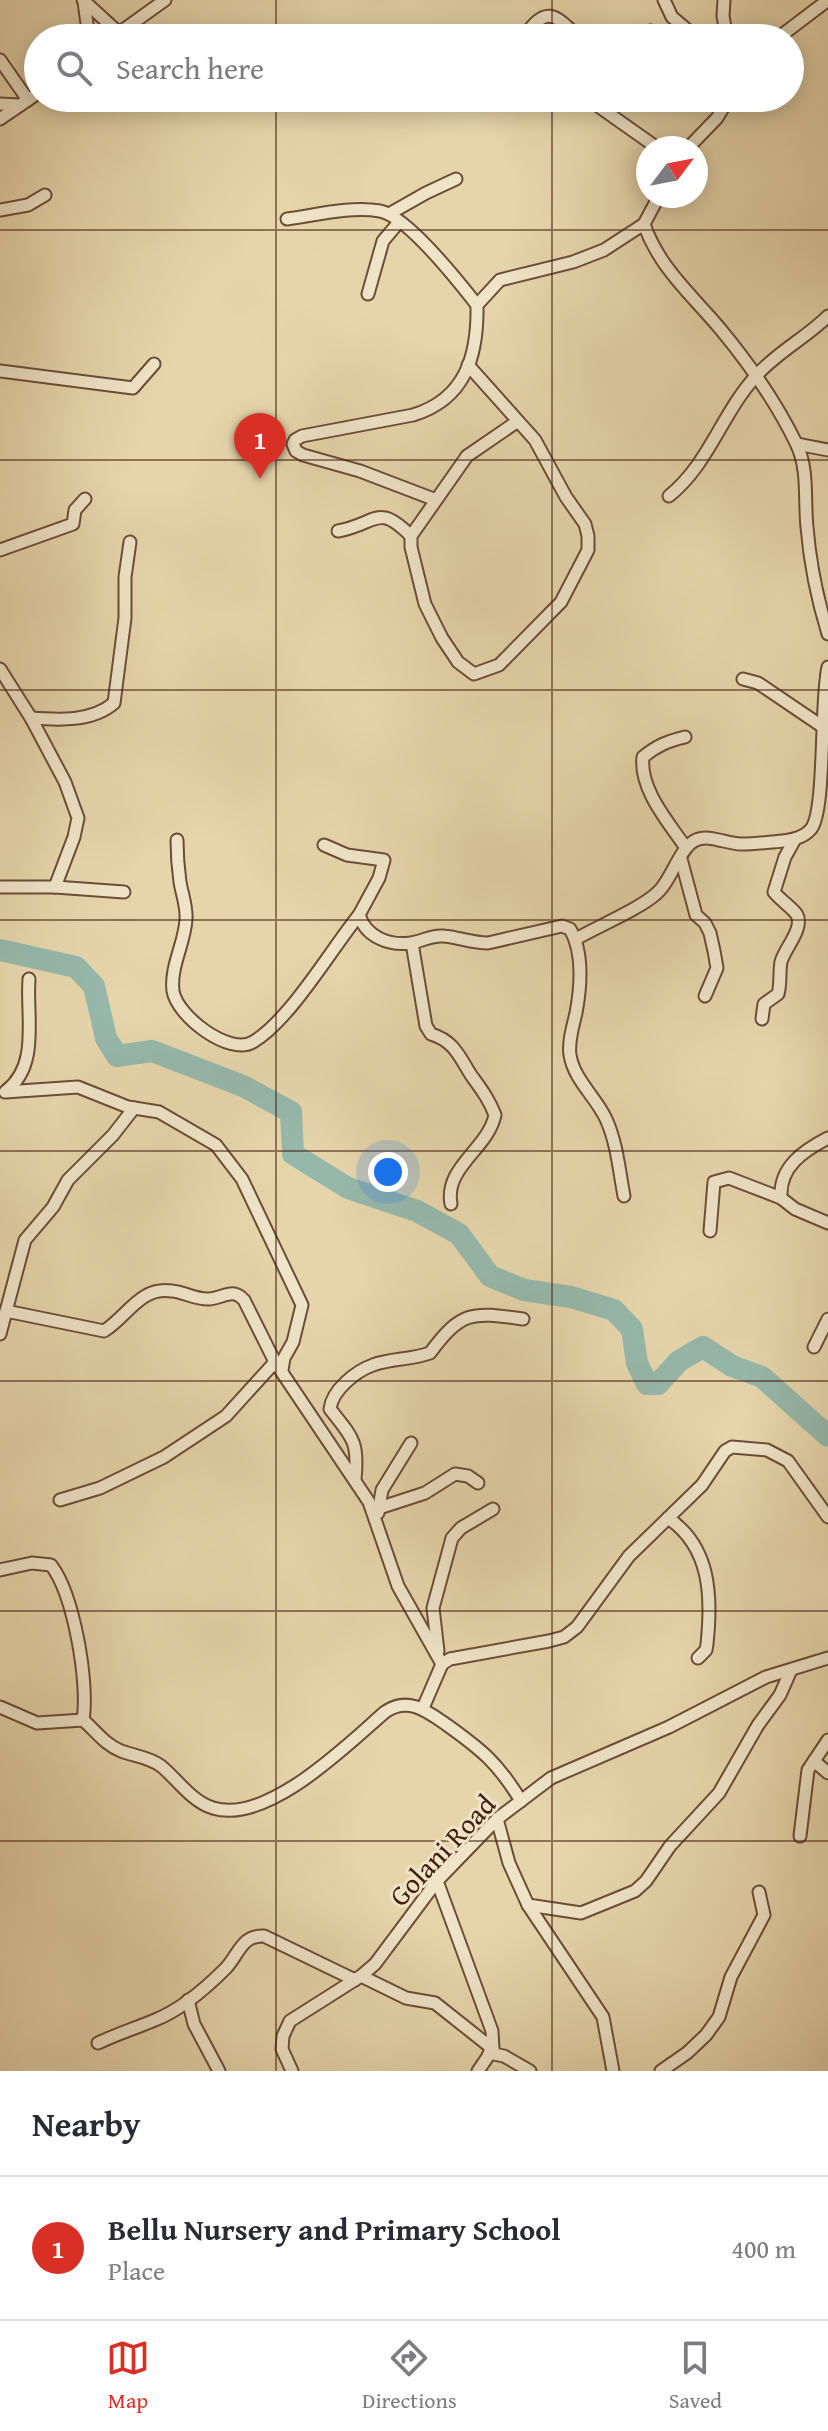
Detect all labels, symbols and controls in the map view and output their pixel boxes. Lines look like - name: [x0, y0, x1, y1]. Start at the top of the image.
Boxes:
- search box: [24, 24, 804, 112]
- icon: search: [52, 46, 96, 90]
- text: Search here: [116, 46, 264, 90]
- north arrow: [636, 136, 708, 208]
- pin: 1: [234, 413, 286, 479]
- your location: [368, 1152, 408, 1192]
- street label: Golani Road: [379, 1784, 504, 1915]
- text: Nearby: [32, 2099, 141, 2148]
- text: Bellu Nursery and Primary School: [108, 2207, 561, 2251]
- text: 1: [51, 2229, 65, 2268]
- text: 400 m: [731, 2229, 796, 2268]
- text: Place: [108, 2251, 165, 2290]
- tab: Map: [106, 2336, 150, 2416]
- tab: Directions: [362, 2336, 457, 2416]
- tab: Saved: [669, 2336, 722, 2416]

